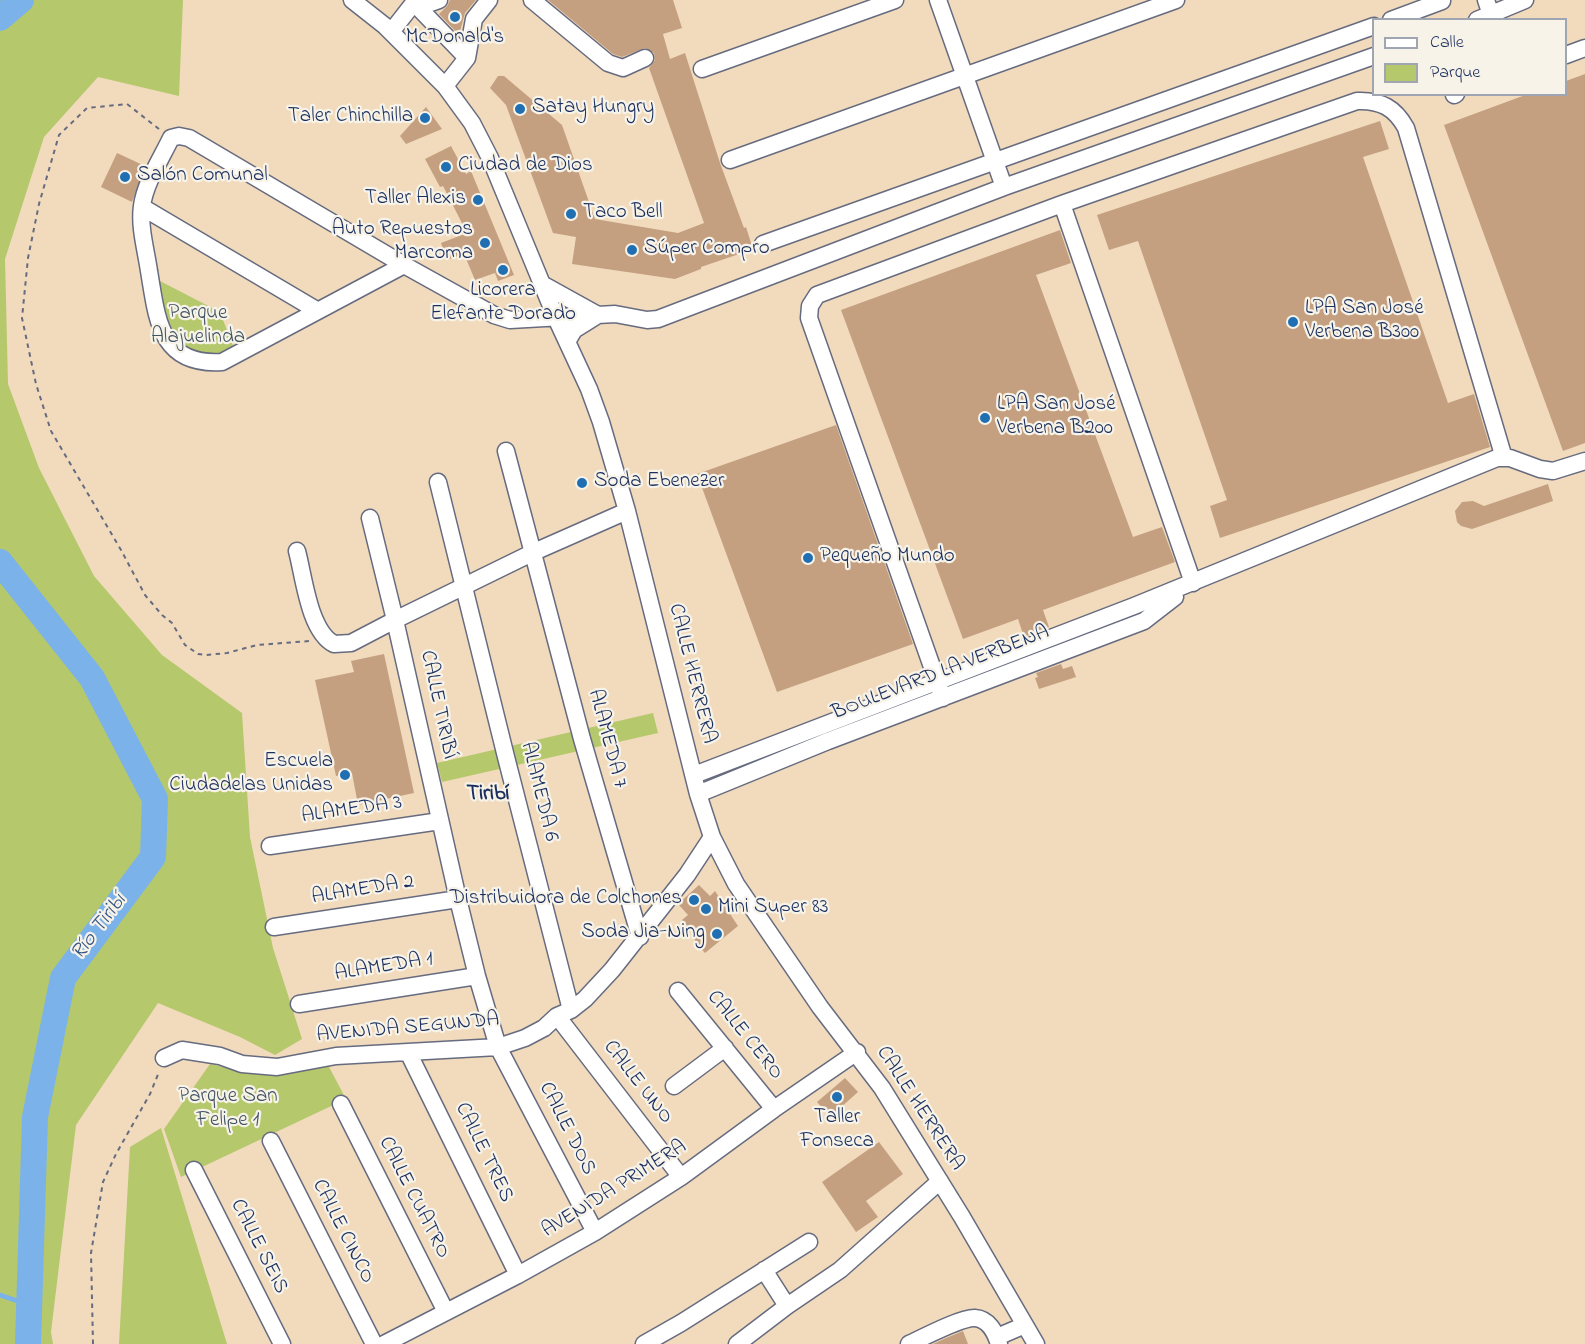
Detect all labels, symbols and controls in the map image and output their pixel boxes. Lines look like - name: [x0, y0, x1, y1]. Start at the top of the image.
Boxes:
- marker: McDonald's: [448, 10, 462, 24]
- legend: [1372, 18, 1567, 96]
- place label: McDonald's: [406, 26, 504, 52]
- text: Calle: [1430, 30, 1464, 56]
- text: Parque: [1430, 60, 1480, 86]
- place label: Satay Hungry: [532, 96, 654, 122]
- marker: Satay Hungry: [513, 102, 527, 116]
- place label: Taler Chinchilla: [288, 105, 413, 131]
- marker: Taler Chinchilla: [418, 111, 432, 125]
- place label: Ciudad de Dios: [458, 154, 593, 180]
- marker: Ciudad de Dios: [439, 160, 453, 174]
- place label: Salón Comunal: [137, 164, 268, 190]
- marker: Salón Comunal: [118, 170, 132, 184]
- place label: Taller Alexis: [365, 187, 466, 213]
- marker: Taller Alexis: [471, 193, 485, 207]
- place label: Taco Bell: [583, 201, 662, 227]
- marker: Taco Bell: [564, 207, 578, 221]
- place label: Auto Repuestos Marcoma: [332, 218, 473, 268]
- marker: Auto Repuestos Marcoma: [478, 236, 492, 250]
- place label: Súper Compro: [644, 237, 770, 263]
- marker: Súper Compro: [625, 243, 639, 257]
- marker: Licorera Elefante Dorado: [496, 263, 510, 277]
- place label: Licorera Elefante Dorado: [430, 279, 576, 329]
- place label: LPA San José Verbena B300: [1305, 297, 1424, 347]
- park label: Parque Alajuelinda: [151, 302, 245, 352]
- marker: LPA San José Verbena B300: [1286, 315, 1300, 329]
- place label: LPA San José Verbena B200: [997, 393, 1116, 443]
- marker: LPA San José Verbena B200: [978, 411, 992, 425]
- place label: Soda Ebenezer: [594, 470, 724, 496]
- marker: Soda Ebenezer: [575, 476, 589, 490]
- place label: Pequeño Mundo: [820, 545, 955, 571]
- marker: Pequeño Mundo: [801, 551, 815, 565]
- street label: CALLE HERRERA: [661, 601, 721, 747]
- street label: BOULEVARD LA VERBENA: [829, 621, 1053, 727]
- street label: CALLE TIRIBÍ: [413, 648, 461, 762]
- street label: ALAMEDA 7: [581, 687, 631, 791]
- street label: ALAMEDA 6: [513, 739, 563, 845]
- place label: Escuela Ciudadelas Unidas: [169, 750, 333, 800]
- marker: Escuela Ciudadelas Unidas: [338, 768, 352, 782]
- district label: Tiribí: [467, 782, 509, 808]
- street label: ALAMEDA 3: [300, 791, 404, 831]
- street label: ALAMEDA 2: [310, 870, 416, 912]
- place label: Distribuidora de Colchones: [450, 887, 682, 913]
- water label: Río Tiribí: [67, 890, 133, 966]
- marker: Distribuidora de Colchones: [687, 893, 701, 907]
- place label: Mini Super 83: [718, 896, 828, 922]
- marker: Mini Super 83: [699, 902, 713, 916]
- place label: Soda Jia-Ning: [581, 921, 705, 947]
- marker: Soda Jia-Ning: [710, 927, 724, 941]
- street label: ALAMEDA 1: [333, 948, 435, 988]
- street label: CALLE CERO: [700, 986, 788, 1086]
- street label: AVENIDA SEGUNDA: [316, 1008, 500, 1050]
- street label: CALLE UNO: [597, 1036, 677, 1130]
- street label: CALLE HERRERA: [869, 1042, 969, 1176]
- street label: CALLE DOS: [532, 1078, 600, 1180]
- park label: Parque San Felipe 1: [178, 1085, 278, 1135]
- marker: Taller Fonseca: [830, 1090, 844, 1104]
- street label: CALLE TRES: [448, 1099, 518, 1207]
- place label: Taller Fonseca: [800, 1106, 874, 1156]
- street label: CALLE CUATRO: [371, 1133, 455, 1263]
- street label: AVENIDA PRIMERA: [538, 1135, 692, 1245]
- street label: CALLE CINCO: [305, 1176, 379, 1288]
- street label: CALLE SEIS: [223, 1196, 293, 1298]

